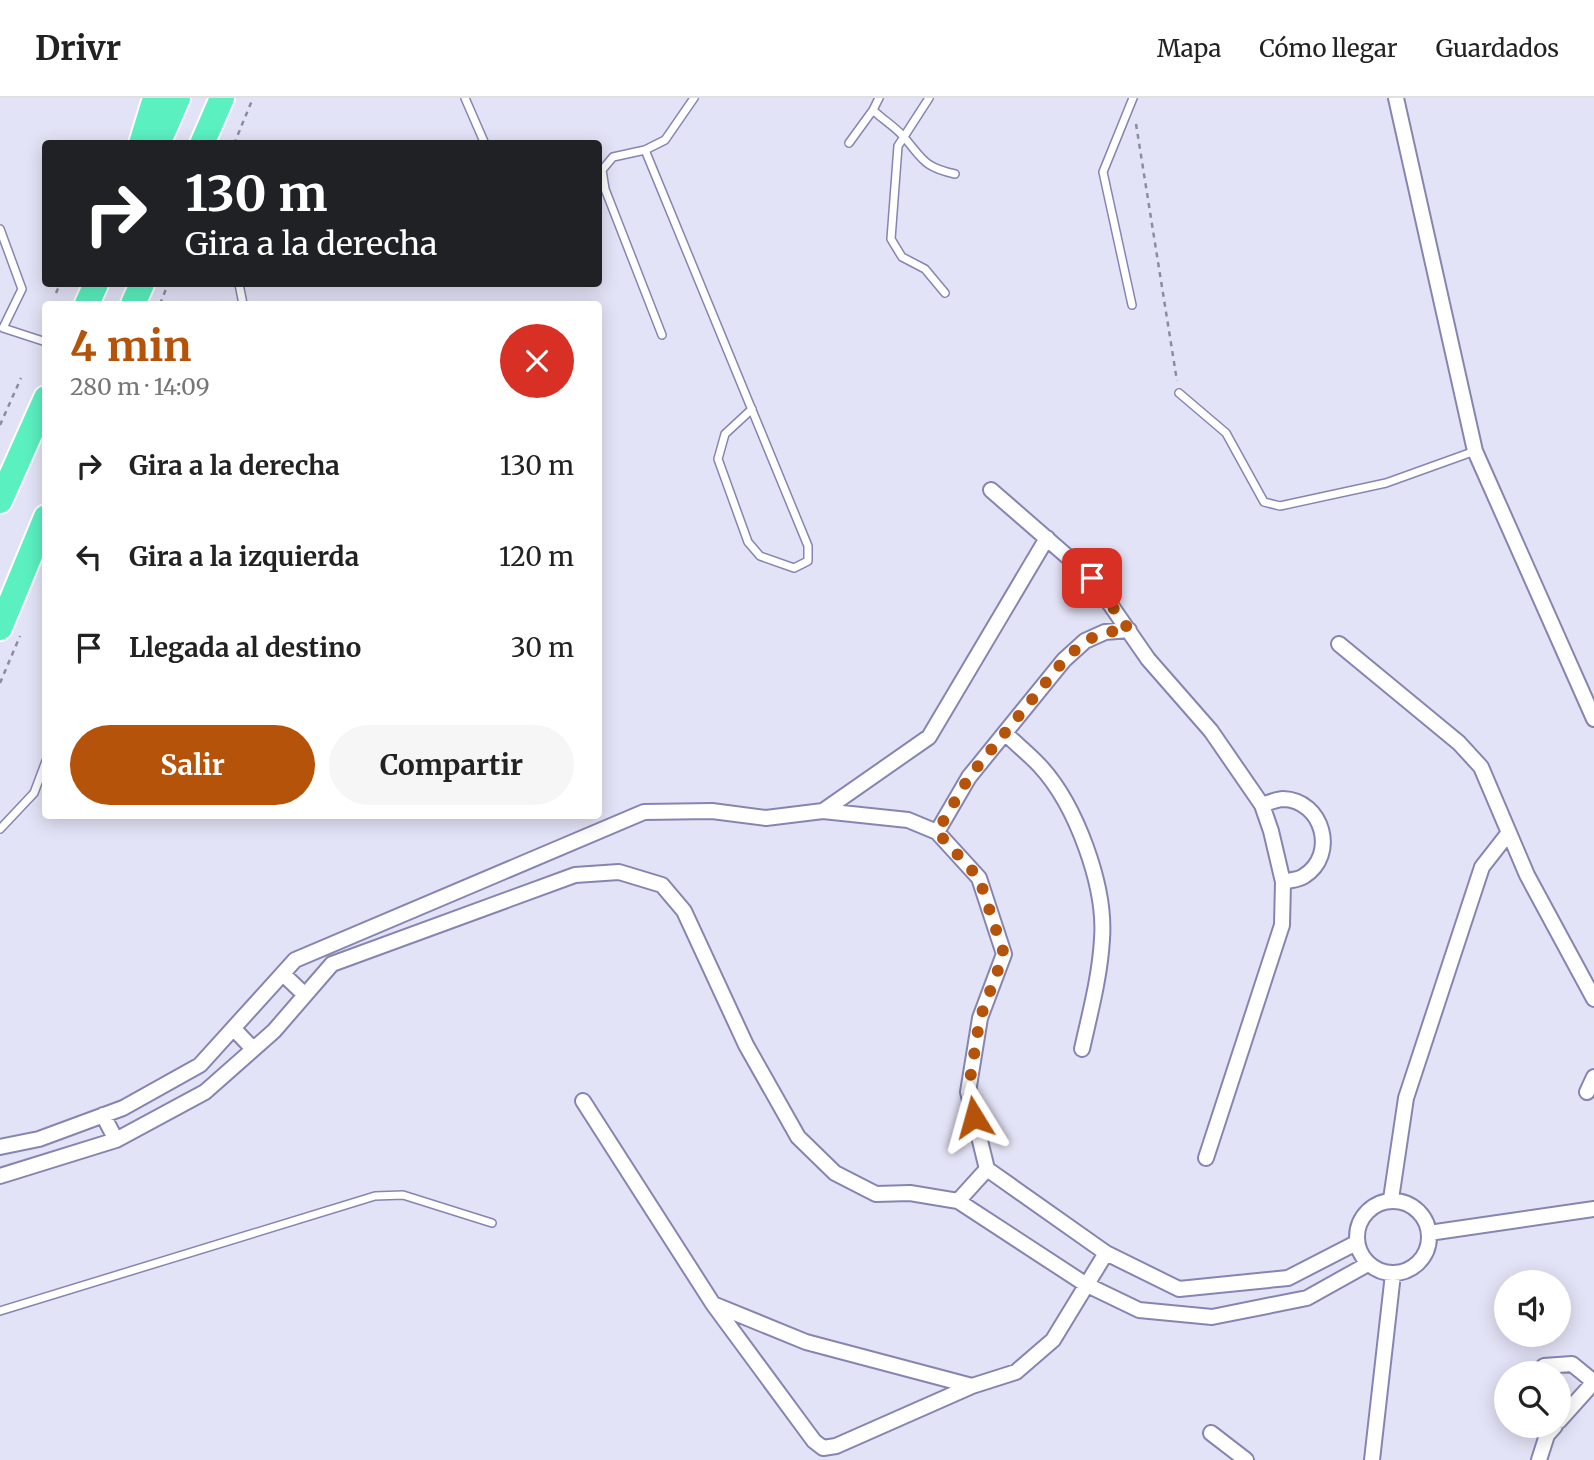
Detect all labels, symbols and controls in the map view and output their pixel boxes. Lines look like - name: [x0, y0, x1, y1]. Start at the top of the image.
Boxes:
- text: Drivr: [35, 28, 121, 69]
- text: Mapa: [1157, 33, 1221, 64]
- text: Cómo llegar: [1259, 33, 1398, 64]
- text: Guardados: [1436, 33, 1559, 64]
- text: 130 m: [185, 163, 328, 224]
- icon: right: [70, 168, 161, 259]
- text: Gira a la derecha: [185, 224, 438, 264]
- text: 4 min: [70, 320, 192, 372]
- button: close: [500, 324, 574, 398]
- text: 280 m · 14:09: [70, 372, 210, 401]
- icon: right: [70, 447, 108, 485]
- text: Gira a la derecha: [129, 449, 340, 482]
- text: 130 m: [500, 449, 574, 482]
- icon: left: [70, 538, 108, 576]
- text: Gira a la izquierda: [129, 540, 359, 573]
- text: 120 m: [499, 540, 574, 573]
- pin: [1062, 548, 1122, 608]
- icon: arrive: [1073, 559, 1111, 597]
- icon: arrive: [70, 629, 108, 667]
- text: Llegada al destino: [129, 631, 361, 664]
- text: 30 m: [511, 631, 574, 664]
- button: Salir: [70, 725, 315, 805]
- button: Compartir: [329, 725, 574, 805]
- position arrow: [937, 1080, 1011, 1154]
- map controls: [1494, 1270, 1571, 1438]
- button: sound: [1494, 1270, 1571, 1347]
- button: search: [1494, 1361, 1571, 1438]

